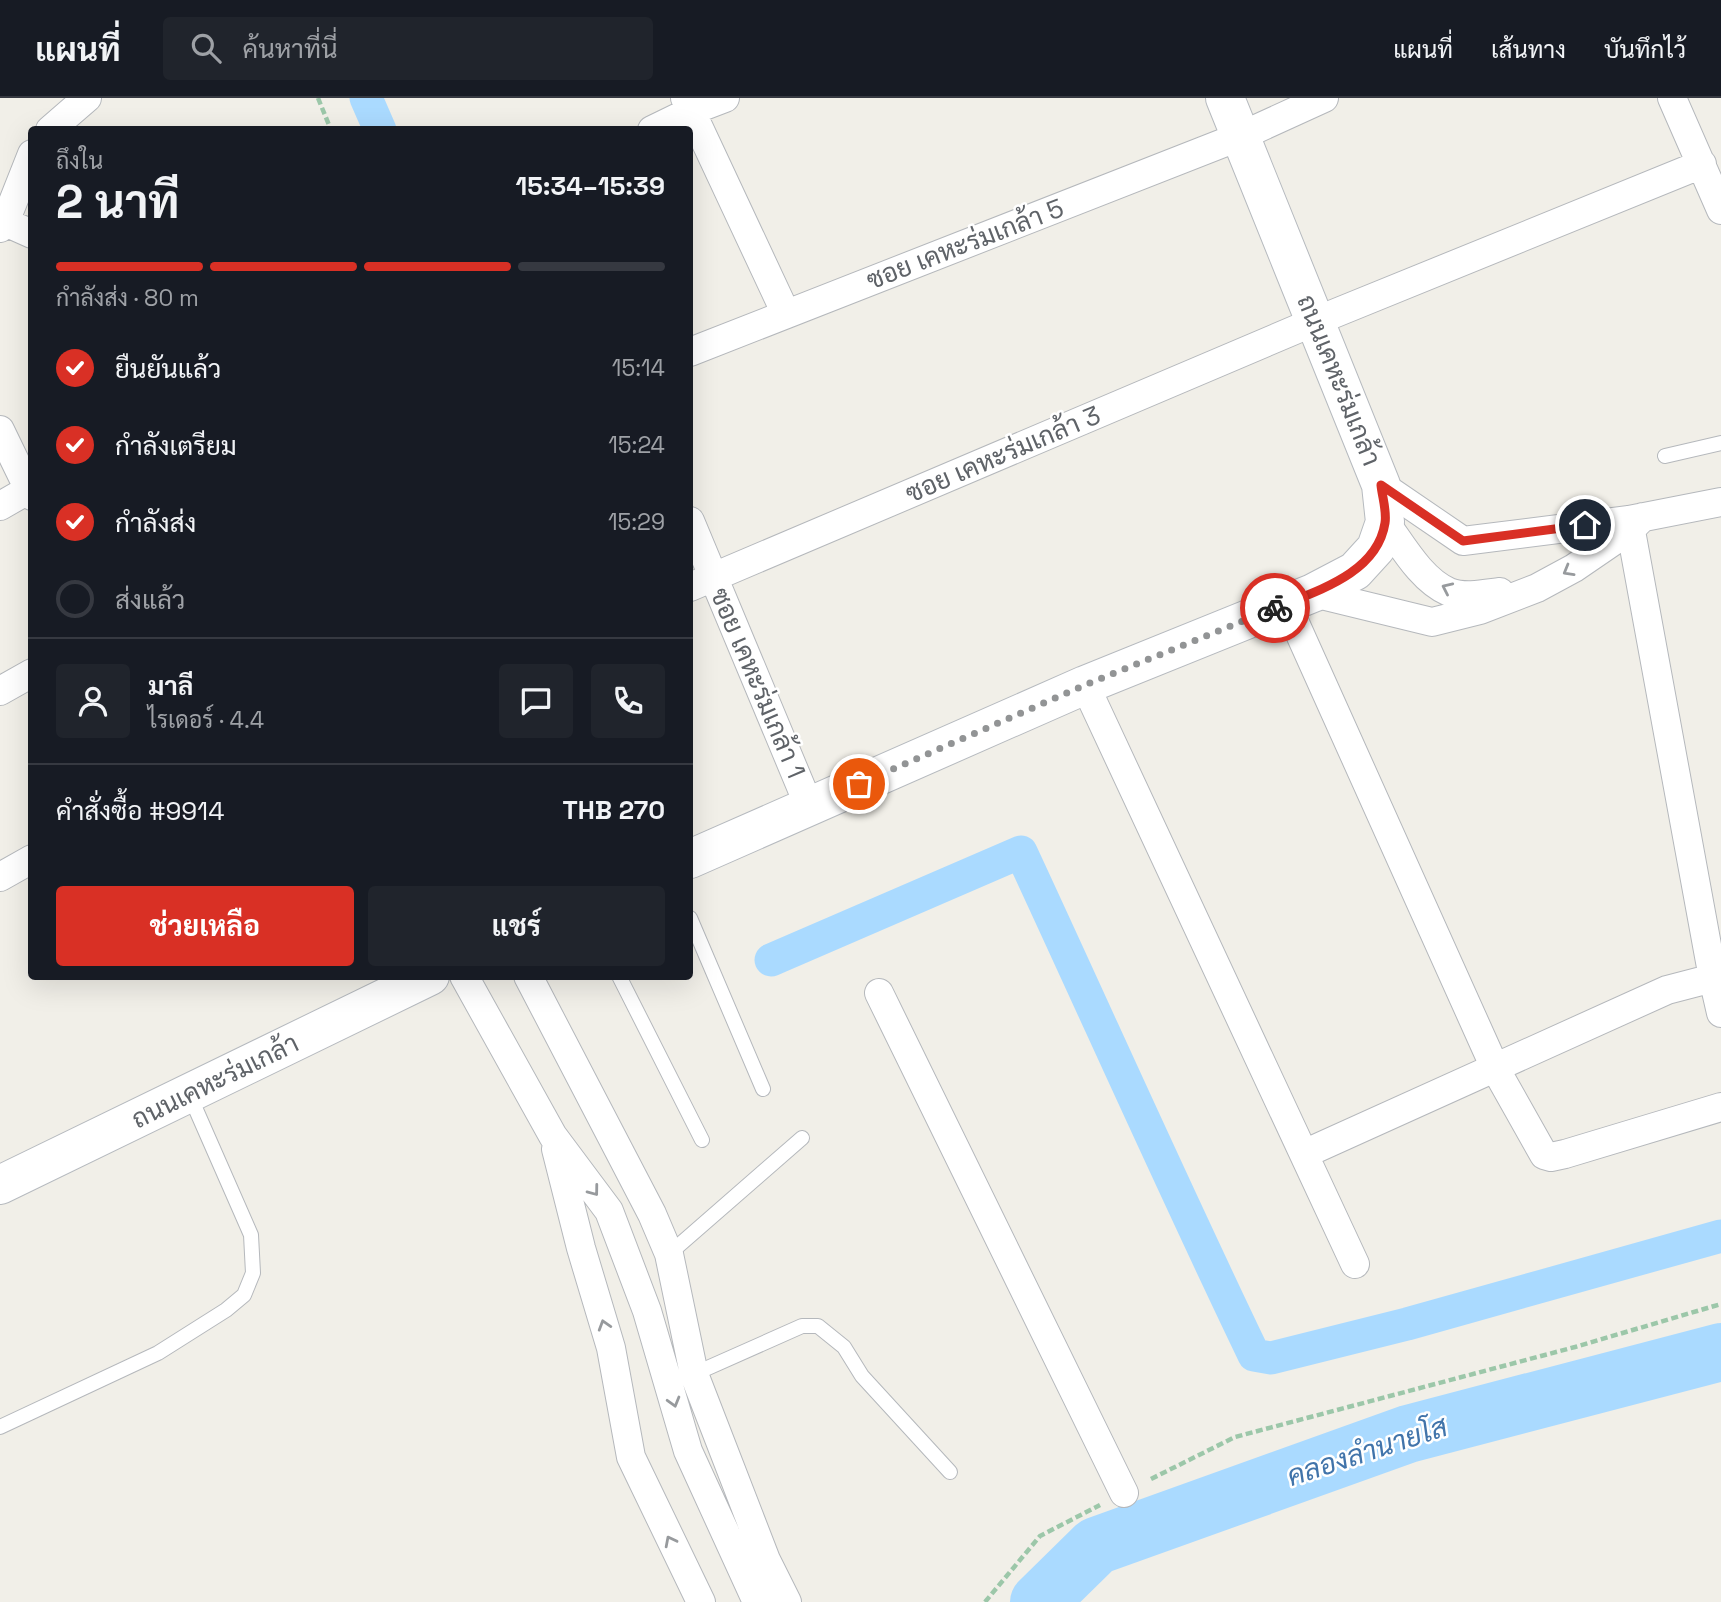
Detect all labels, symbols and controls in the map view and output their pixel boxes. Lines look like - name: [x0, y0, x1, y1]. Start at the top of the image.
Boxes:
- search box: [163, 17, 653, 80]
- text: แผนที่: [35, 29, 121, 71]
- icon: search: [187, 29, 225, 67]
- text: ค้นหาที่นี่: [243, 32, 338, 66]
- text: แผนที่: [1393, 34, 1453, 65]
- text: เส้นทาง: [1491, 34, 1566, 65]
- text: บันทึกไว้: [1604, 34, 1686, 65]
- text: ถึงใน: [56, 146, 103, 176]
- text: 15:34–15:39: [515, 169, 665, 203]
- text: 2 นาที: [56, 173, 180, 231]
- street label: ซอย เคหะร่มเกล้า 5: [862, 191, 1068, 297]
- text: กำลังส่ง · 80 m: [56, 283, 199, 313]
- street label: ถนนเคหะร่มเกล้า: [1289, 289, 1389, 471]
- icon: check: [56, 349, 94, 387]
- text: ยืนยันแล้ว: [115, 352, 221, 386]
- text: 15:14: [612, 353, 665, 383]
- street label: ซอย เคหะร่มเกล้า 3: [900, 398, 1106, 510]
- icon: check: [56, 426, 94, 464]
- text: กำลังเตรียม: [115, 429, 237, 463]
- text: 15:24: [608, 430, 665, 460]
- pin: [1555, 495, 1615, 555]
- icon: check: [56, 503, 94, 541]
- text: กำลังส่ง: [115, 506, 196, 540]
- icon: home: [1566, 506, 1604, 544]
- text: 15:29: [608, 507, 665, 537]
- one-way arrow: [1563, 563, 1575, 576]
- courier: [1240, 573, 1310, 643]
- text: ส่งแล้ว: [115, 583, 185, 617]
- street label: ซอย เคหะร่มเกล้า 1: [703, 583, 813, 783]
- one-way arrow: [1441, 583, 1454, 596]
- icon: bike: [1256, 589, 1294, 627]
- button: person: [56, 664, 130, 738]
- button: chat: [499, 664, 573, 738]
- button: phone: [591, 664, 665, 738]
- text: มาลี: [148, 669, 193, 703]
- text: ไรเดอร์ · 4.4: [148, 705, 264, 735]
- pin: [829, 754, 889, 814]
- icon: bag: [840, 765, 878, 803]
- text: THB 270: [562, 793, 665, 827]
- text: คำสั่งซื้อ #9914: [56, 794, 224, 828]
- button: ช่วยเหลือ: [56, 886, 354, 966]
- button: แชร์: [368, 886, 665, 966]
- street label: ถนนเคหะร่มเกล้า: [126, 1026, 304, 1136]
- one-way arrow: [585, 1183, 598, 1195]
- one-way arrow: [598, 1319, 613, 1331]
- one-way arrow: [665, 1396, 680, 1408]
- water label: คลองลำนายโส: [1282, 1407, 1452, 1494]
- one-way arrow: [664, 1536, 678, 1548]

